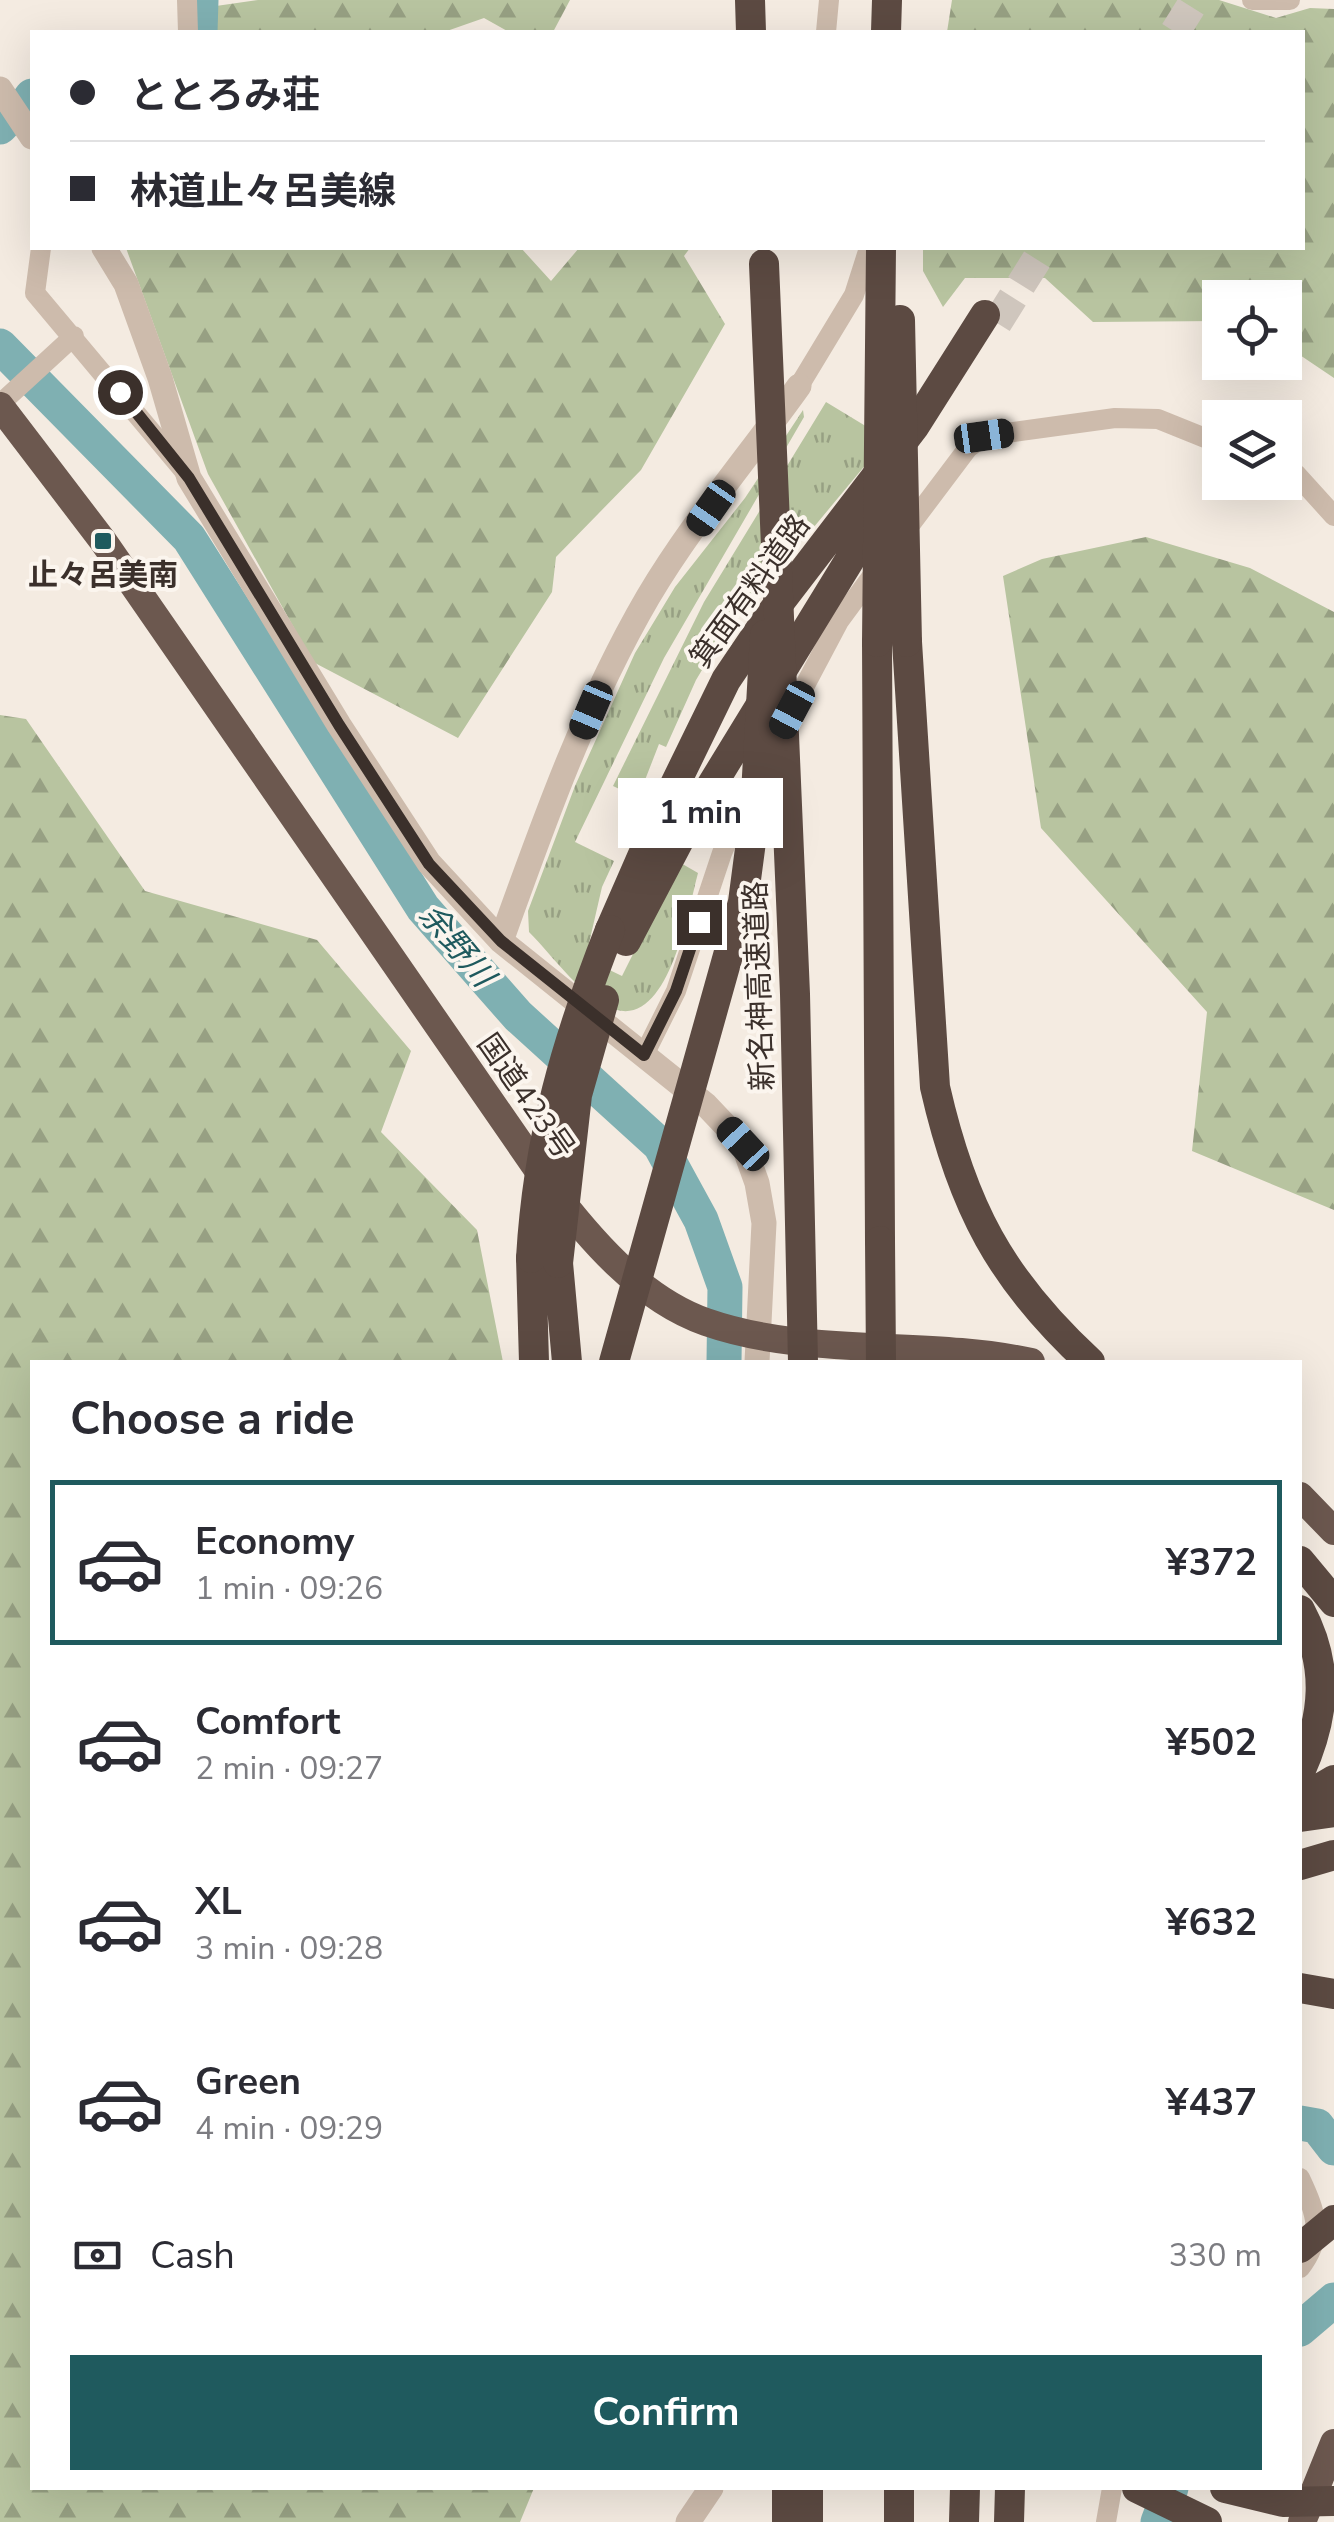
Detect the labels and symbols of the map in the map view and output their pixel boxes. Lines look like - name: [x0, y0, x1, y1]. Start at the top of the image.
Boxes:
- route start: [98, 370, 143, 415]
- car: [952, 417, 1016, 455]
- car: [682, 475, 740, 541]
- street label: 箕面有料道路: [681, 506, 820, 676]
- marker: 止々呂美南: [92, 530, 114, 552]
- place label: 止々呂美南: [28, 555, 178, 596]
- car: [765, 676, 819, 744]
- car: [565, 677, 617, 743]
- callout: 1 min: [616, 777, 782, 847]
- street label: 新名神高速道路: [735, 880, 784, 1092]
- water label: 余野川: [409, 895, 506, 998]
- route end: [677, 900, 722, 945]
- street label: 国道423号: [468, 1026, 584, 1167]
- car: [712, 1112, 774, 1176]

